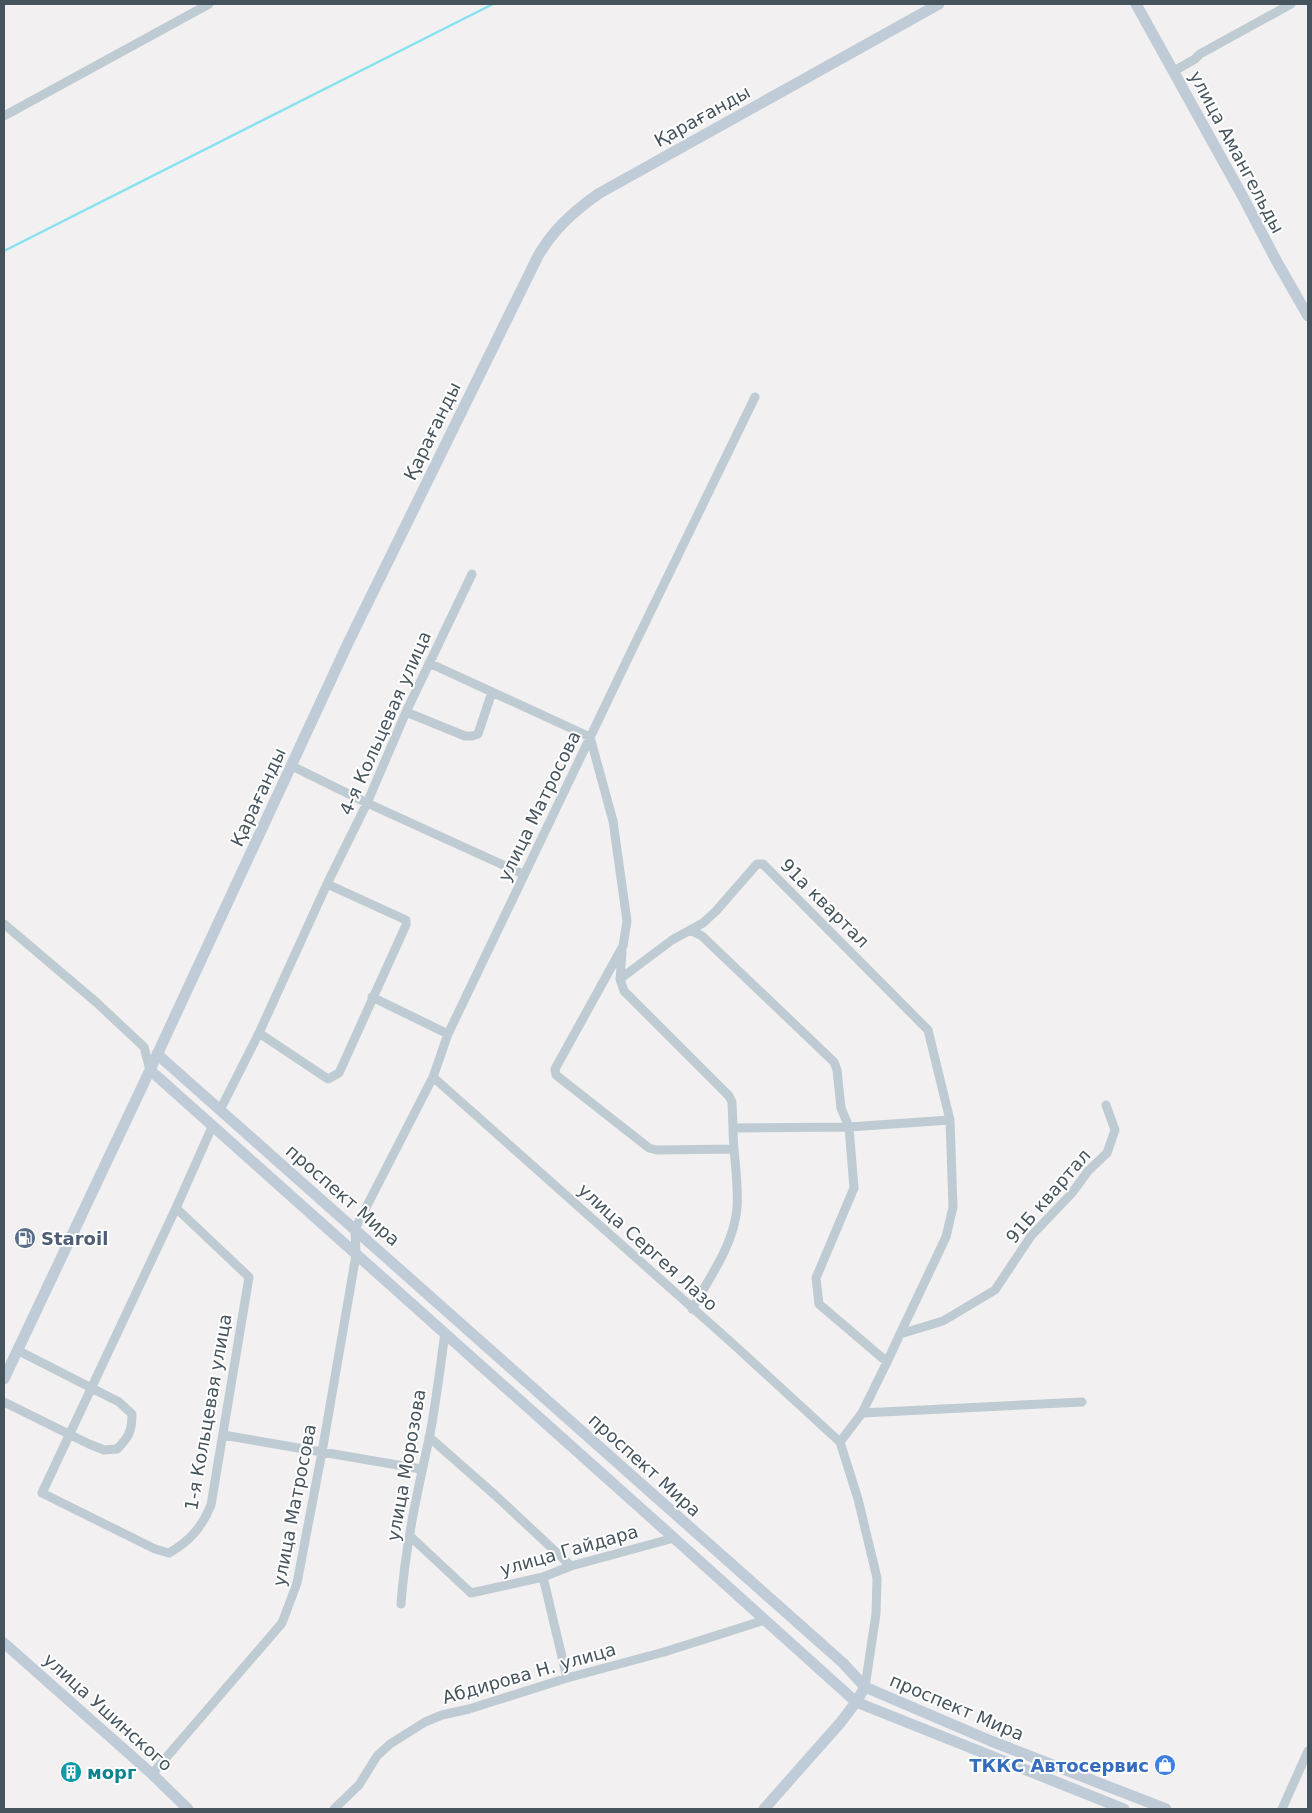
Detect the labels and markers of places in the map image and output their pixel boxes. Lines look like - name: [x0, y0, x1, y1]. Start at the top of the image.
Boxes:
- fuel station icon: Staroil: [13, 1226, 37, 1250]
- place label: Staroil: [41, 1228, 108, 1249]
- shop icon: ТККС Автосервис: [1153, 1753, 1177, 1777]
- place label: ТККС Автосервис: [969, 1755, 1149, 1776]
- building icon: морг: [59, 1760, 83, 1784]
- place label: морг: [87, 1762, 136, 1783]

